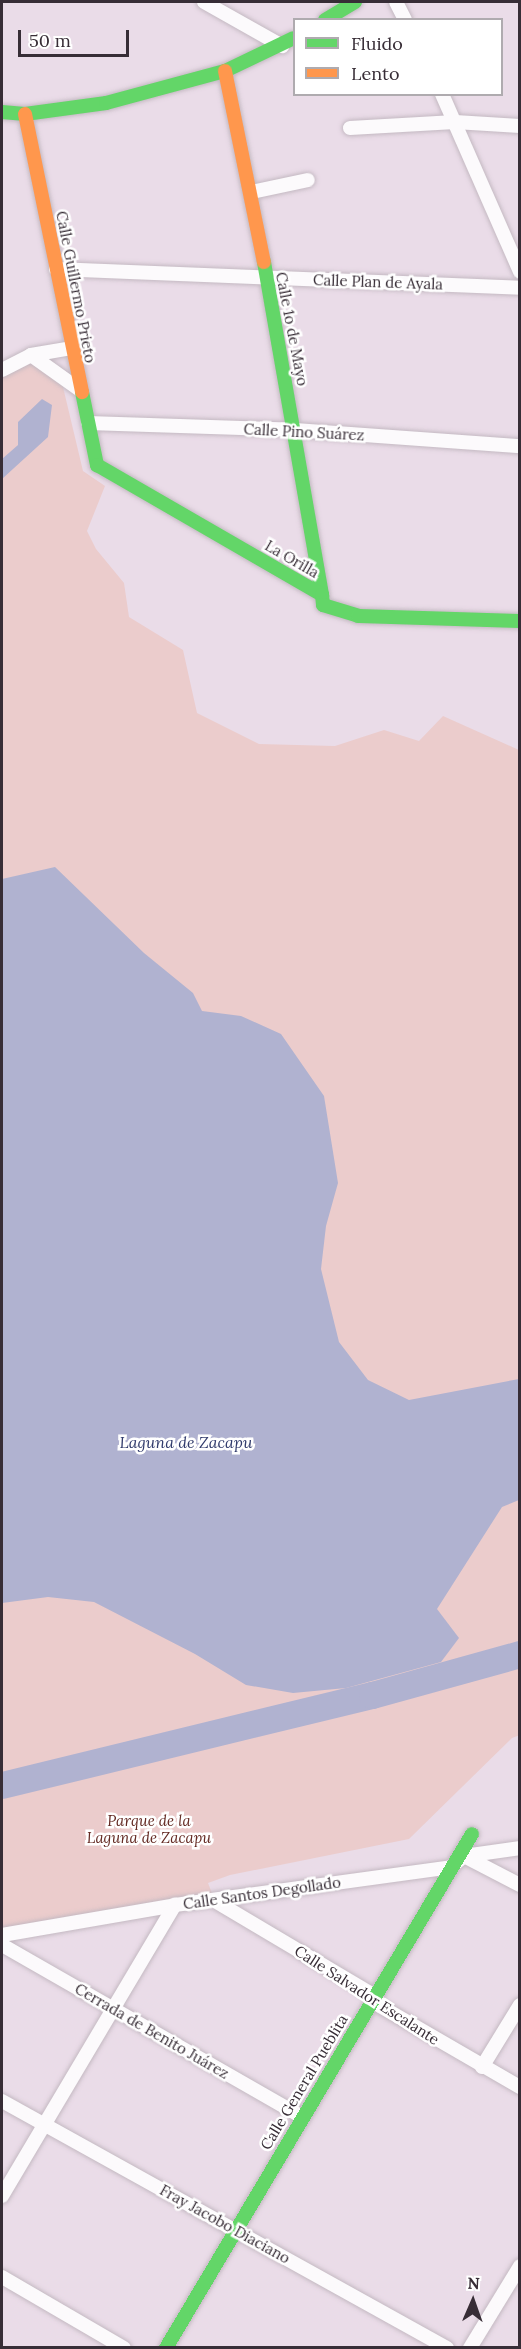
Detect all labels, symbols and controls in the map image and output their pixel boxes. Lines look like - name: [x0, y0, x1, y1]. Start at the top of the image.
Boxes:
- scale bar: [21, 18, 132, 56]
- legend: [293, 18, 503, 96]
- text: 50 m: [29, 29, 71, 52]
- text: Fluido: [351, 32, 403, 55]
- text: Lento: [351, 62, 399, 85]
- street label: Calle Guillermo Prieto: [52, 210, 100, 364]
- street label: Calle 1o de Mayo: [272, 271, 312, 387]
- street label: Calle Plan de Ayala: [313, 271, 443, 293]
- street label: Calle Pino Suárez: [243, 420, 365, 444]
- street label: La Orilla: [262, 536, 322, 582]
- water label: Laguna de Zacapu: [120, 1432, 252, 1452]
- park label: Parque de la Laguna de Zacapu: [87, 1811, 211, 1846]
- street label: Calle Santos Degollado: [182, 1873, 342, 1913]
- street label: Calle Salvador Escalante: [291, 1941, 443, 2049]
- street label: Cerrada de Benito Juárez: [72, 1979, 232, 2083]
- street label: Calle General Pueblita: [257, 2011, 351, 2153]
- street label: Fray Jacobo Diaciano: [157, 2181, 293, 2267]
- north arrow: [443, 2271, 503, 2331]
- text: N: [467, 2273, 480, 2293]

